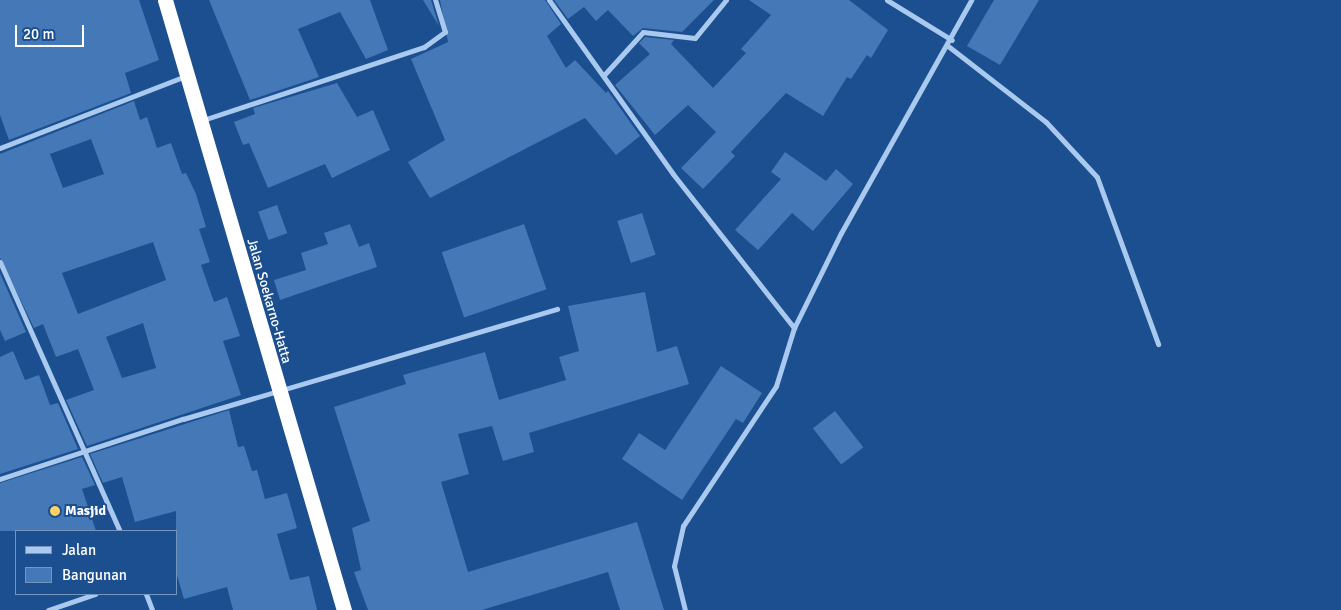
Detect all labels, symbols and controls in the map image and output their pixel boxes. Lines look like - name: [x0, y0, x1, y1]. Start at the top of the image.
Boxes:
- scale bar: [18, 15, 86, 47]
- text: 20 m: [23, 25, 54, 43]
- street label: Jalan Soekarno-Hatta: [243, 236, 295, 366]
- place label: Masjid: [65, 503, 106, 519]
- marker: Masjid: [49, 505, 61, 517]
- legend: [15, 530, 178, 595]
- text: Jalan: [62, 541, 96, 559]
- text: Bangunan: [62, 566, 127, 584]

